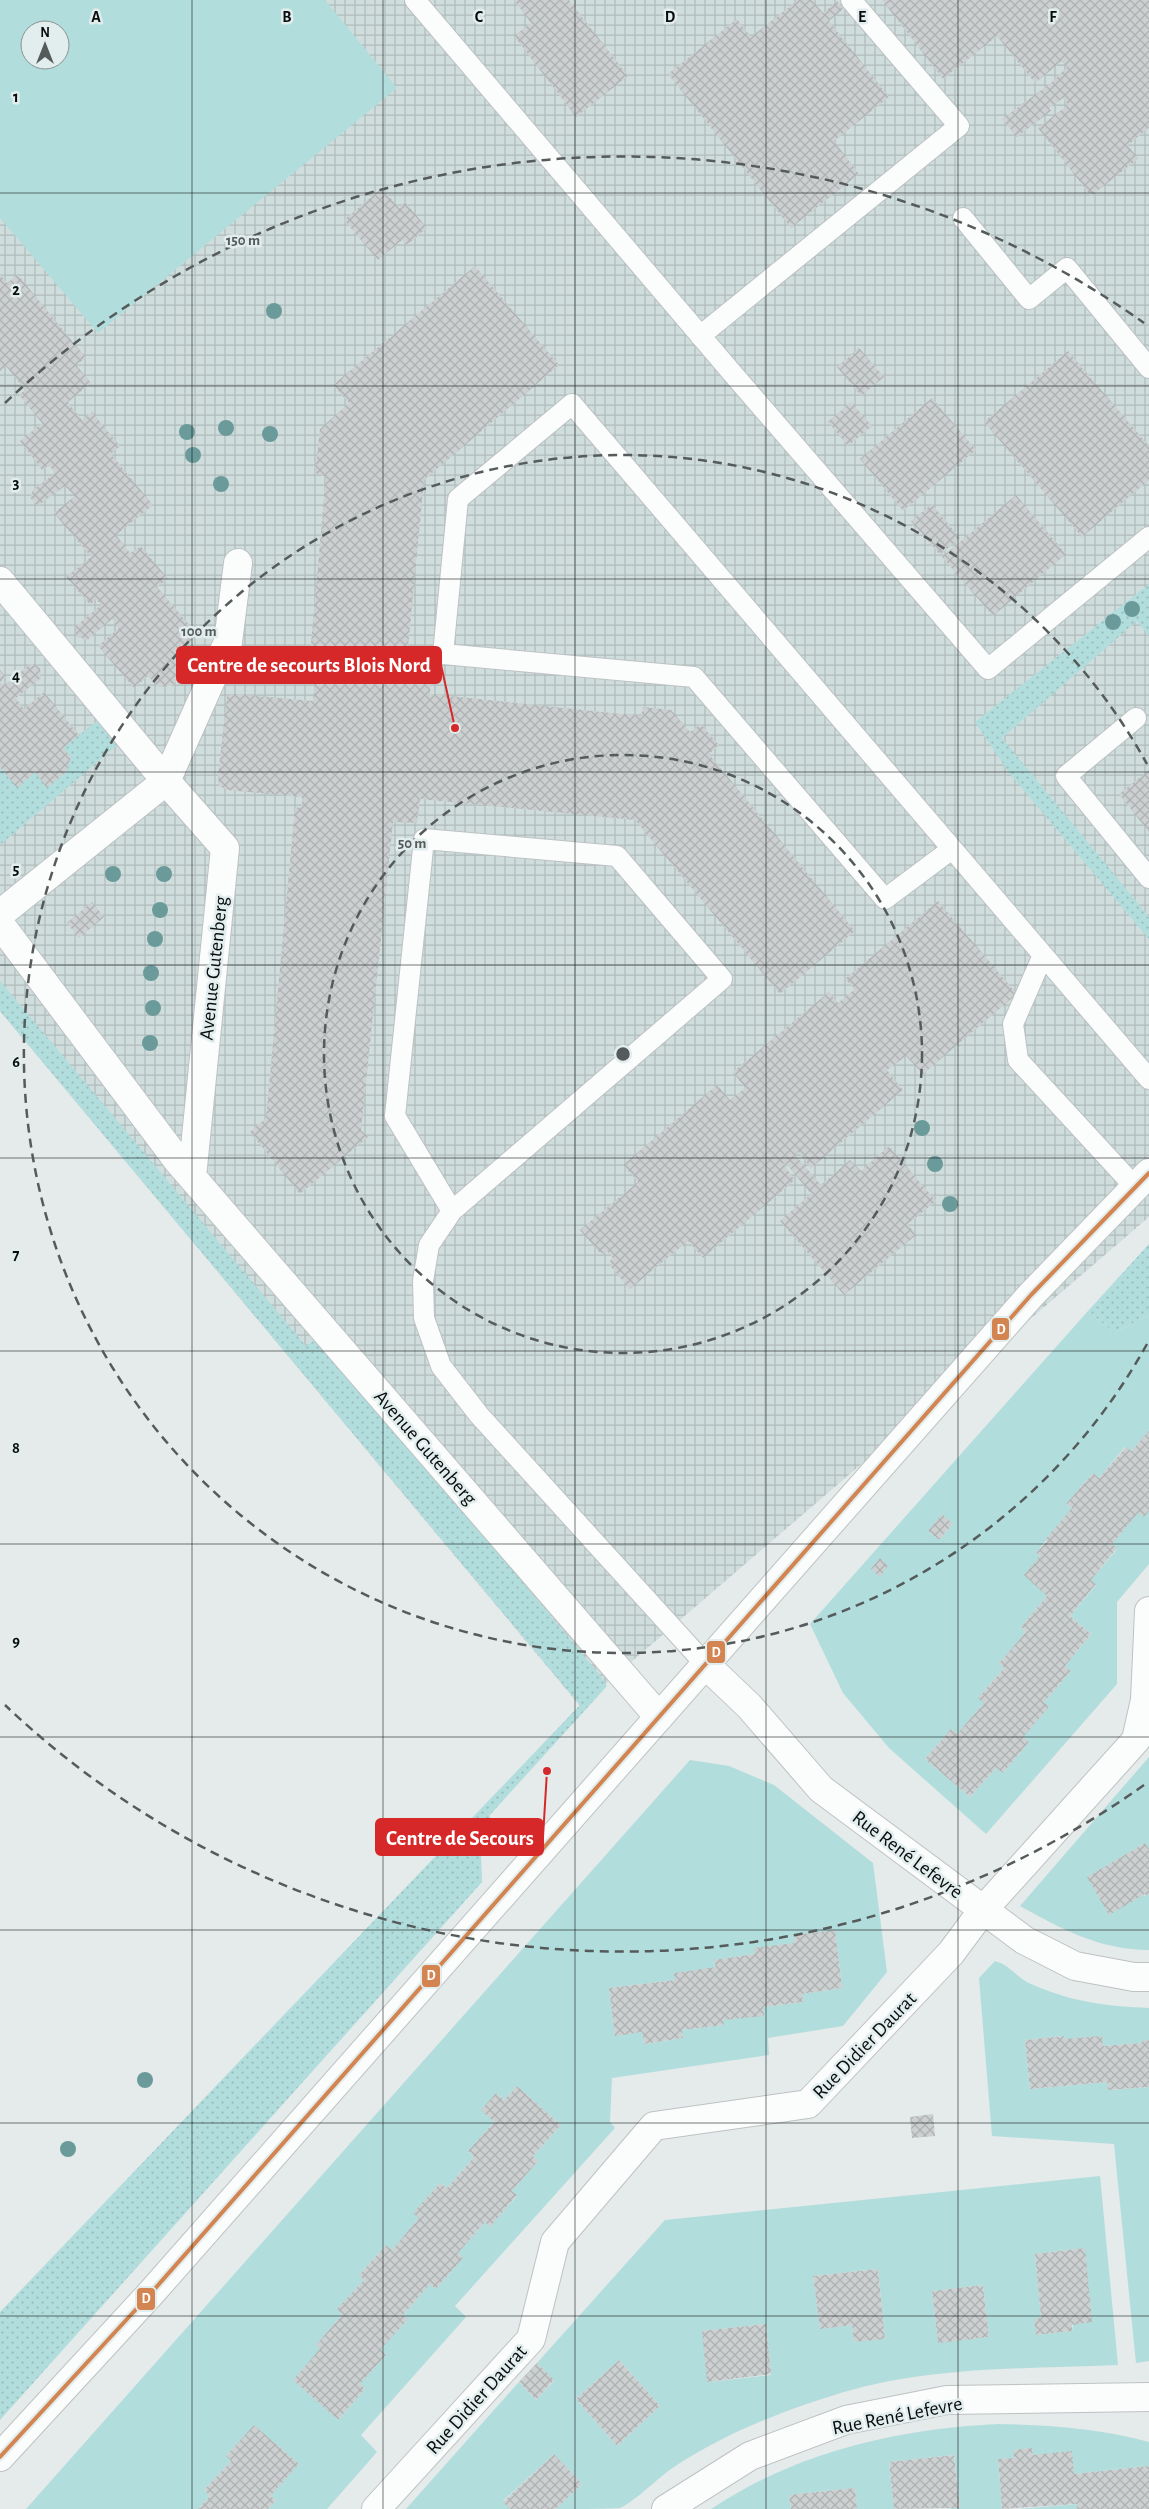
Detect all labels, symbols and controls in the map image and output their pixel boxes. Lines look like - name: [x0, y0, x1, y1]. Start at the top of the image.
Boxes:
- text: A: [91, 9, 101, 25]
- text: B: [282, 9, 292, 25]
- text: C: [475, 9, 484, 25]
- text: D: [665, 9, 676, 25]
- text: E: [858, 9, 866, 25]
- text: F: [1049, 9, 1057, 25]
- north arrow: [20, 20, 70, 70]
- text: N: [40, 26, 50, 40]
- text: 1: [13, 89, 19, 105]
- text: 150 m: [226, 233, 260, 248]
- text: 2: [12, 282, 20, 298]
- text: 3: [13, 475, 20, 491]
- text: 100 m: [181, 624, 217, 639]
- callout: Centre de secourts Blois Nord: [177, 647, 441, 683]
- text: Centre de secourts Blois Nord: [187, 655, 431, 676]
- text: 4: [12, 668, 20, 684]
- text: 50 m: [398, 836, 426, 851]
- text: 5: [13, 861, 20, 877]
- street label: Avenue Gutenberg: [196, 895, 232, 1041]
- centre of rings: [614, 1045, 632, 1063]
- text: 6: [12, 1054, 20, 1070]
- text: 7: [13, 1247, 20, 1263]
- line badge: D: [991, 1317, 1010, 1341]
- text: D: [996, 1323, 1006, 1337]
- street label: Avenue Gutenberg: [370, 1386, 480, 1509]
- text: 8: [12, 1440, 20, 1456]
- text: 9: [12, 1633, 20, 1649]
- line badge: D: [706, 1640, 726, 1664]
- text: D: [711, 1646, 721, 1660]
- street label: Rue René Lefevre: [849, 1807, 966, 1903]
- callout: Centre de Secours: [376, 1819, 543, 1855]
- text: Centre de Secours: [386, 1828, 534, 1849]
- line badge: D: [421, 1964, 441, 1988]
- text: D: [426, 1969, 436, 1983]
- street label: Rue Didier Daurat: [809, 1988, 921, 2103]
- line badge: D: [136, 2287, 156, 2311]
- text: D: [141, 2292, 151, 2306]
- street label: Rue Didier Daurat: [423, 2341, 531, 2458]
- street label: Rue René Lefevre: [830, 2394, 964, 2438]

